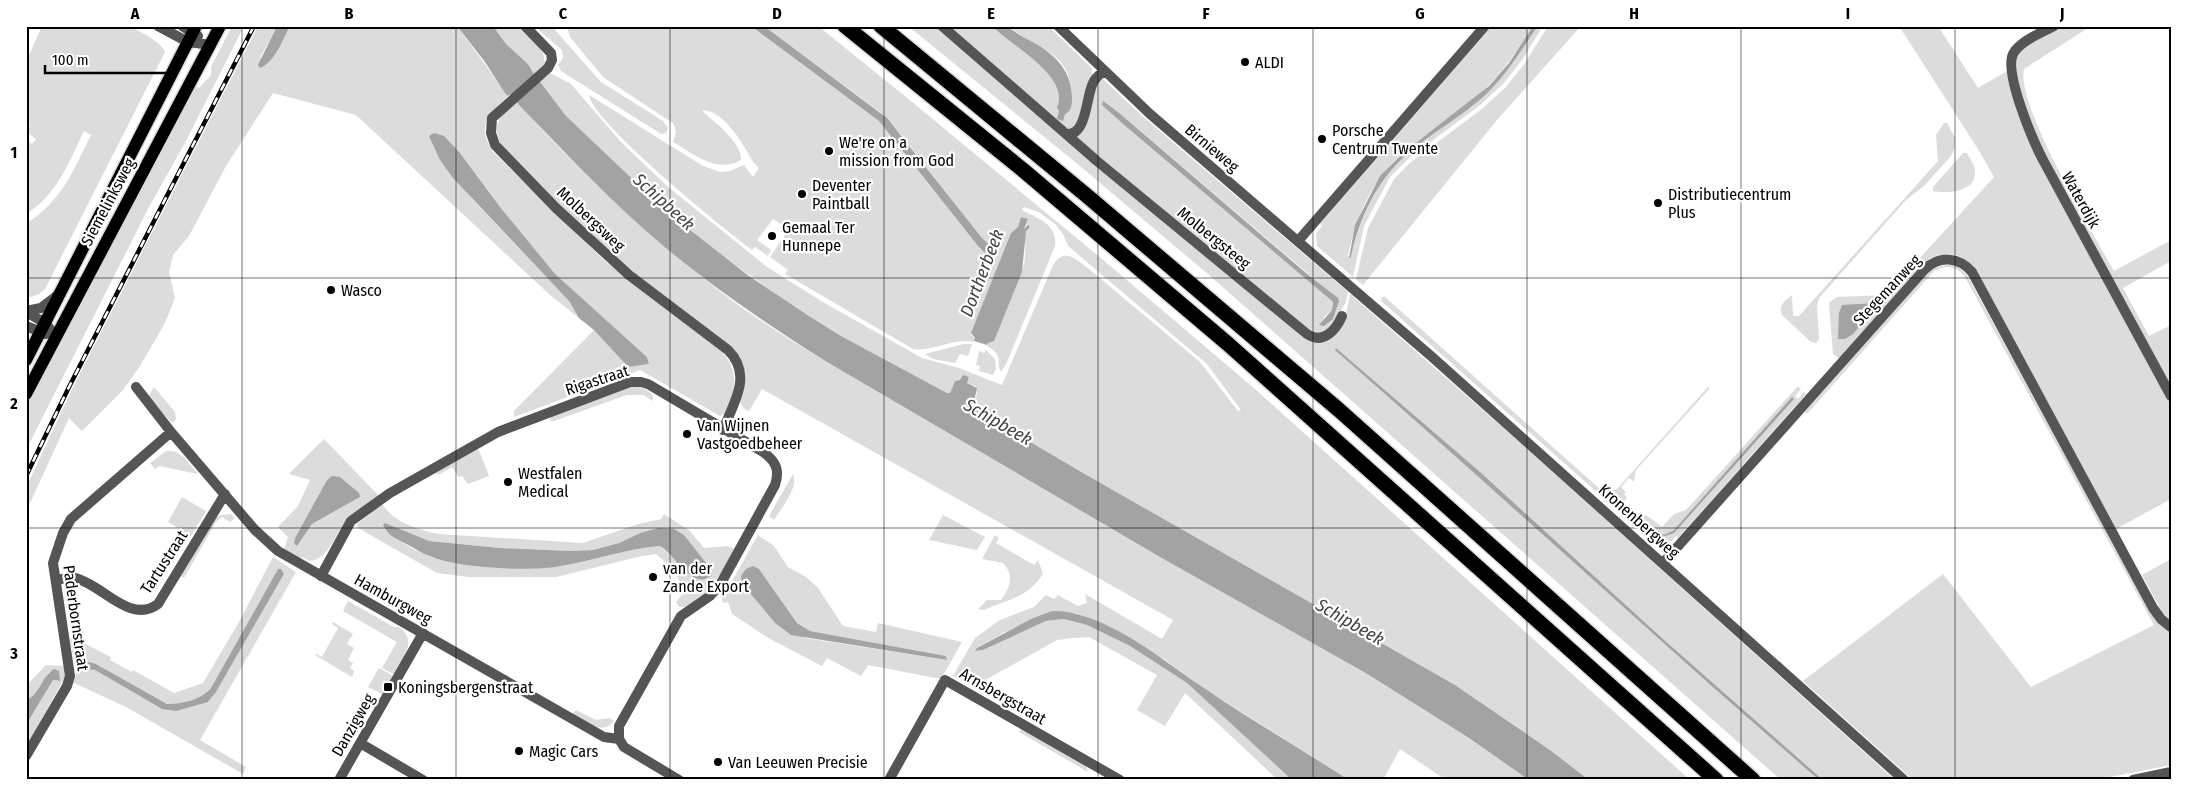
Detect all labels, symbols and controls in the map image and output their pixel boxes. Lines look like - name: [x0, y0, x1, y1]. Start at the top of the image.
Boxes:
- text: A: [130, 4, 140, 23]
- text: B: [345, 4, 354, 23]
- text: C: [559, 4, 568, 23]
- text: D: [772, 4, 782, 23]
- text: E: [987, 4, 995, 23]
- text: F: [1202, 4, 1210, 23]
- text: G: [1415, 4, 1425, 23]
- text: H: [1629, 4, 1639, 23]
- text: I: [1846, 4, 1850, 23]
- text: J: [2059, 4, 2064, 23]
- scale bar: [45, 42, 176, 74]
- text: 100 m: [52, 51, 89, 69]
- place label: ALDI: [1255, 53, 1284, 72]
- marker: ALDI: [1239, 56, 1251, 68]
- street label: Birnieweg: [1181, 120, 1243, 176]
- place label: Porsche Centrum Twente: [1332, 121, 1438, 158]
- place label: We're on a mission from God: [839, 133, 954, 170]
- marker: Porsche Centrum Twente: [1316, 133, 1328, 145]
- text: 1: [11, 143, 17, 162]
- marker: We're on a mission from God: [823, 145, 835, 157]
- street label: Siemelinksweg: [77, 154, 139, 249]
- water label: Schipbeek: [628, 168, 699, 235]
- street label: Waterdijk: [2058, 169, 2104, 232]
- place label: Deventer Paintball: [812, 176, 871, 213]
- street label: Molbergsweg: [553, 183, 629, 256]
- place label: Distributiecentrum Plus: [1668, 185, 1791, 222]
- marker: Deventer Paintball: [796, 188, 808, 200]
- marker: Distributiecentrum Plus: [1652, 197, 1664, 209]
- street label: Molbergsteeg: [1174, 203, 1255, 273]
- place label: Gemaal Ter Hunnepe: [782, 218, 855, 255]
- water label: Dortherbeek: [955, 226, 1009, 320]
- marker: Gemaal Ter Hunnepe: [766, 230, 778, 242]
- street label: Stegemanweg: [1849, 250, 1925, 330]
- place label: Wasco: [341, 281, 382, 300]
- marker: Wasco: [325, 284, 337, 296]
- street label: Rigastraat: [563, 361, 632, 399]
- water label: Schipbeek: [959, 393, 1036, 450]
- text: 2: [9, 394, 18, 413]
- place label: Van Wijnen Vastgoedbeheer: [697, 416, 803, 453]
- marker: Van Wijnen Vastgoedbeheer: [681, 428, 693, 440]
- place label: Westfalen Medical: [518, 464, 583, 501]
- marker: Westfalen Medical: [502, 476, 514, 488]
- street label: Kronenbergweg: [1595, 480, 1684, 563]
- street label: Tartustraat: [137, 526, 192, 597]
- place label: van der Zande Export: [663, 559, 750, 596]
- street label: Paderbornstraat: [59, 564, 93, 673]
- street label: Hamburgweg: [351, 570, 435, 628]
- marker: van der Zande Export: [647, 571, 659, 583]
- water label: Schipbeek: [1311, 593, 1388, 650]
- text: 3: [9, 644, 18, 663]
- street label: Arnsbergstraat: [956, 664, 1050, 729]
- place label: Koningsbergenstraat: [398, 678, 534, 697]
- marker: Koningsbergenstraat: [382, 681, 394, 693]
- street label: Danzigweg: [327, 690, 379, 760]
- place label: Magic Cars: [529, 742, 598, 761]
- marker: Magic Cars: [513, 745, 525, 757]
- place label: Van Leeuwen Precisie: [728, 753, 868, 772]
- marker: Van Leeuwen Precisie: [712, 756, 724, 768]

